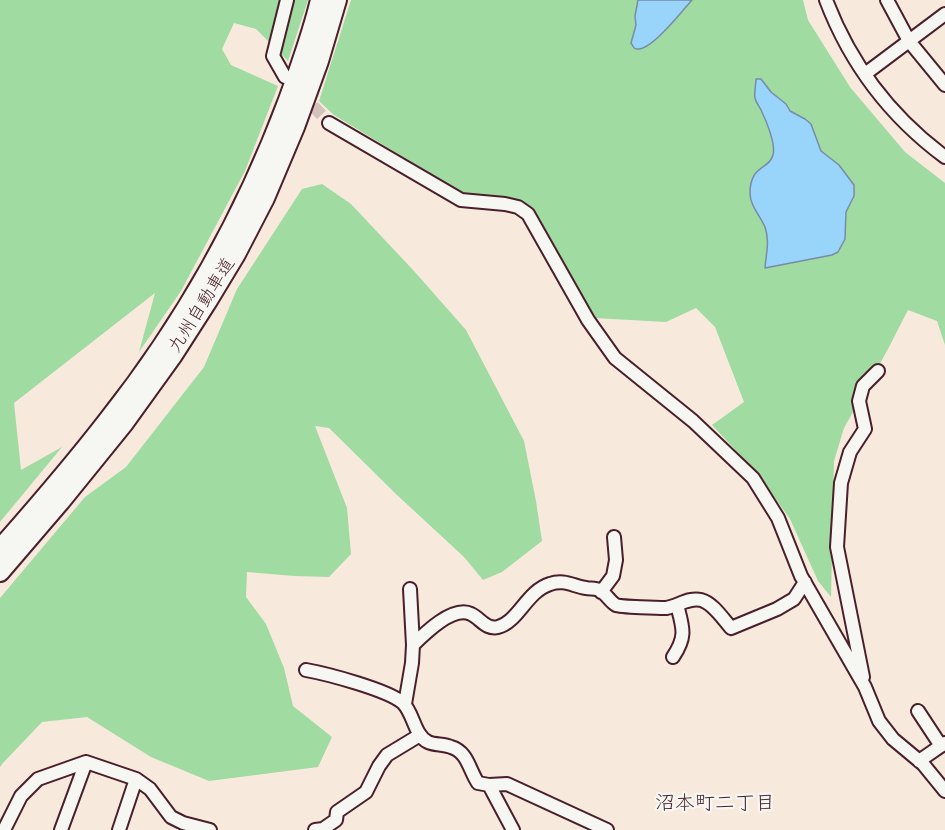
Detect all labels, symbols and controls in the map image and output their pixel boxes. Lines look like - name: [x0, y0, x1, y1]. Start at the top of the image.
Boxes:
- street label: 九州自動車道: [165, 254, 241, 358]
- district label: 沼本町二丁目: [655, 793, 775, 817]

